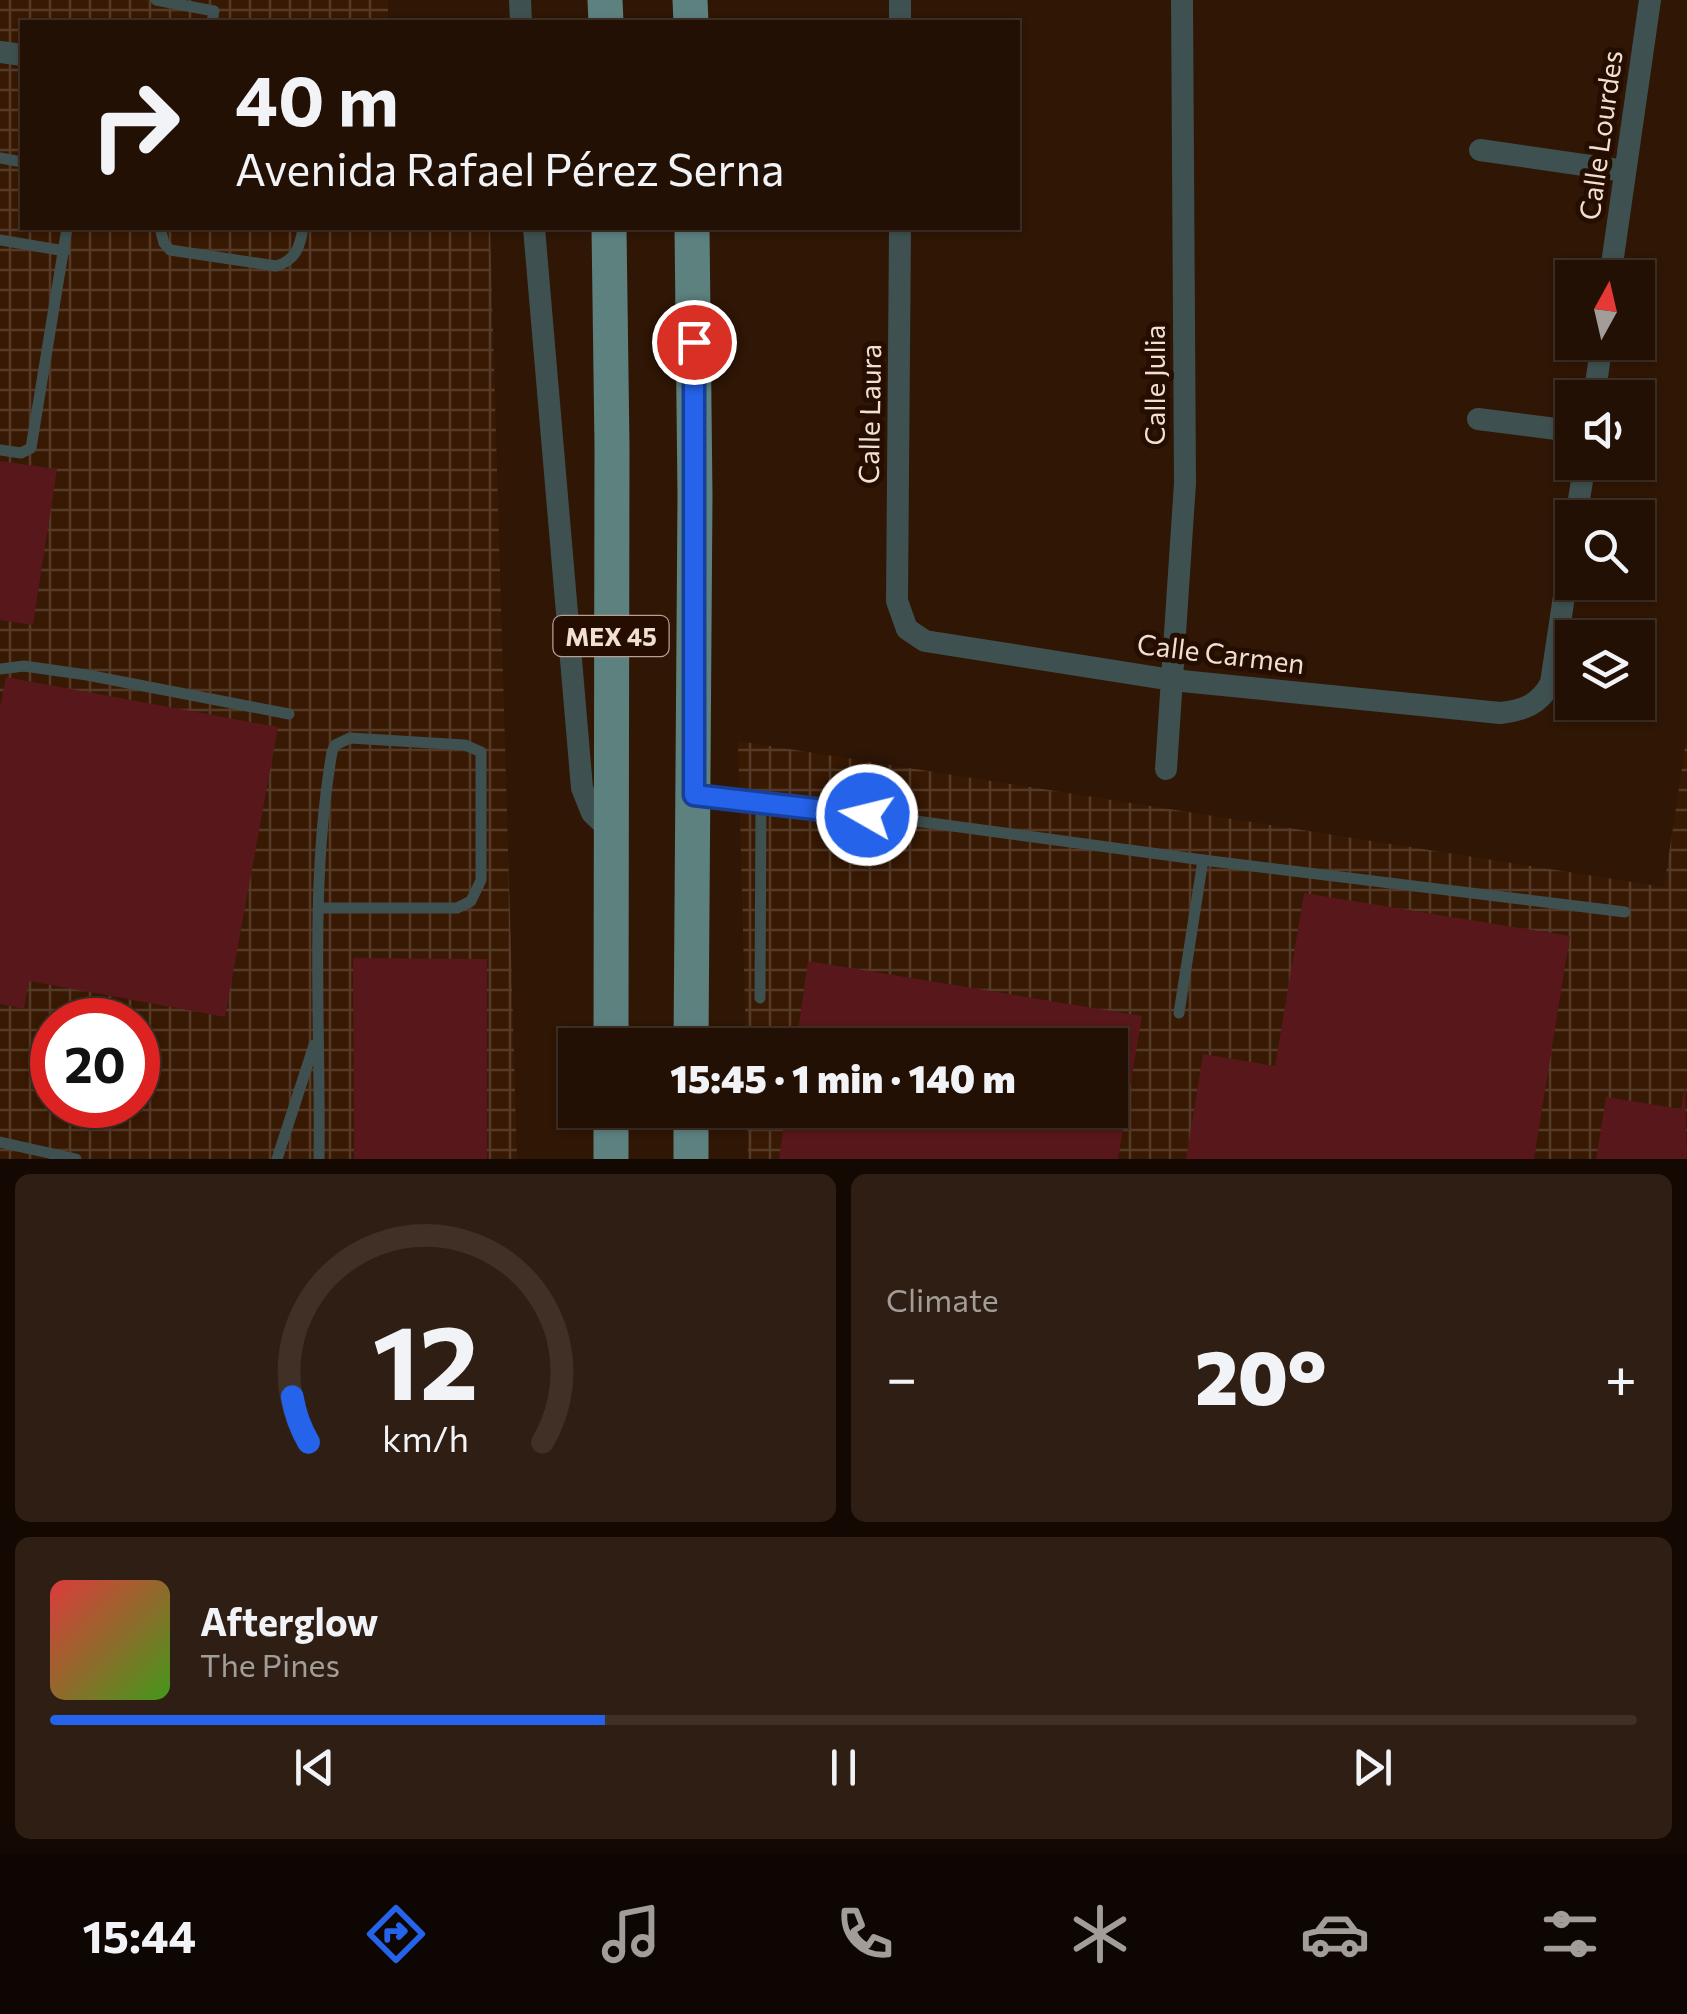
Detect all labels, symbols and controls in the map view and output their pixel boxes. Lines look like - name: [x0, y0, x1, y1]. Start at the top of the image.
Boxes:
- street label: Calle Lourdes: [1571, 48, 1629, 222]
- text: 40 m: [235, 55, 399, 140]
- icon: right: [70, 60, 200, 190]
- text: Avenida Rafael Pérez Serna: [235, 140, 785, 195]
- north arrow: [1555, 260, 1655, 360]
- map controls: [1555, 260, 1655, 720]
- pin: [652, 300, 737, 385]
- icon: arrive: [667, 315, 722, 370]
- street label: Calle Julia: [1137, 325, 1171, 445]
- street label: Calle Laura: [851, 344, 887, 484]
- button: sound: [1555, 380, 1655, 480]
- button: search: [1555, 500, 1655, 600]
- road number: MEX 45: [554, 616, 668, 656]
- button: layers: [1555, 620, 1655, 720]
- street label: Calle Carmen: [1135, 626, 1307, 680]
- position arrow: [815, 763, 919, 867]
- speed limit sign: 20: [30, 998, 160, 1128]
- text: 15:45 · 1 min · 140 m: [670, 1054, 1016, 1101]
- text: Climate: [886, 1279, 999, 1319]
- text: 12: [372, 1294, 479, 1421]
- text: 20°: [1195, 1329, 1327, 1420]
- text: −: [886, 1342, 917, 1409]
- text: +: [1605, 1342, 1637, 1409]
- text: km/h: [382, 1416, 469, 1459]
- text: Afterglow: [200, 1597, 378, 1644]
- text: The Pines: [200, 1644, 340, 1684]
- icon: previous: [287, 1740, 342, 1795]
- icon: pause: [816, 1740, 871, 1795]
- icon: next: [1345, 1740, 1400, 1795]
- icon: directions: [361, 1899, 431, 1969]
- icon: music: [596, 1899, 666, 1969]
- icon: phone: [830, 1899, 900, 1969]
- icon: climate: [1065, 1899, 1135, 1969]
- icon: car: [1300, 1899, 1370, 1969]
- icon: filters: [1535, 1899, 1605, 1969]
- text: 15:44: [82, 1907, 196, 1962]

